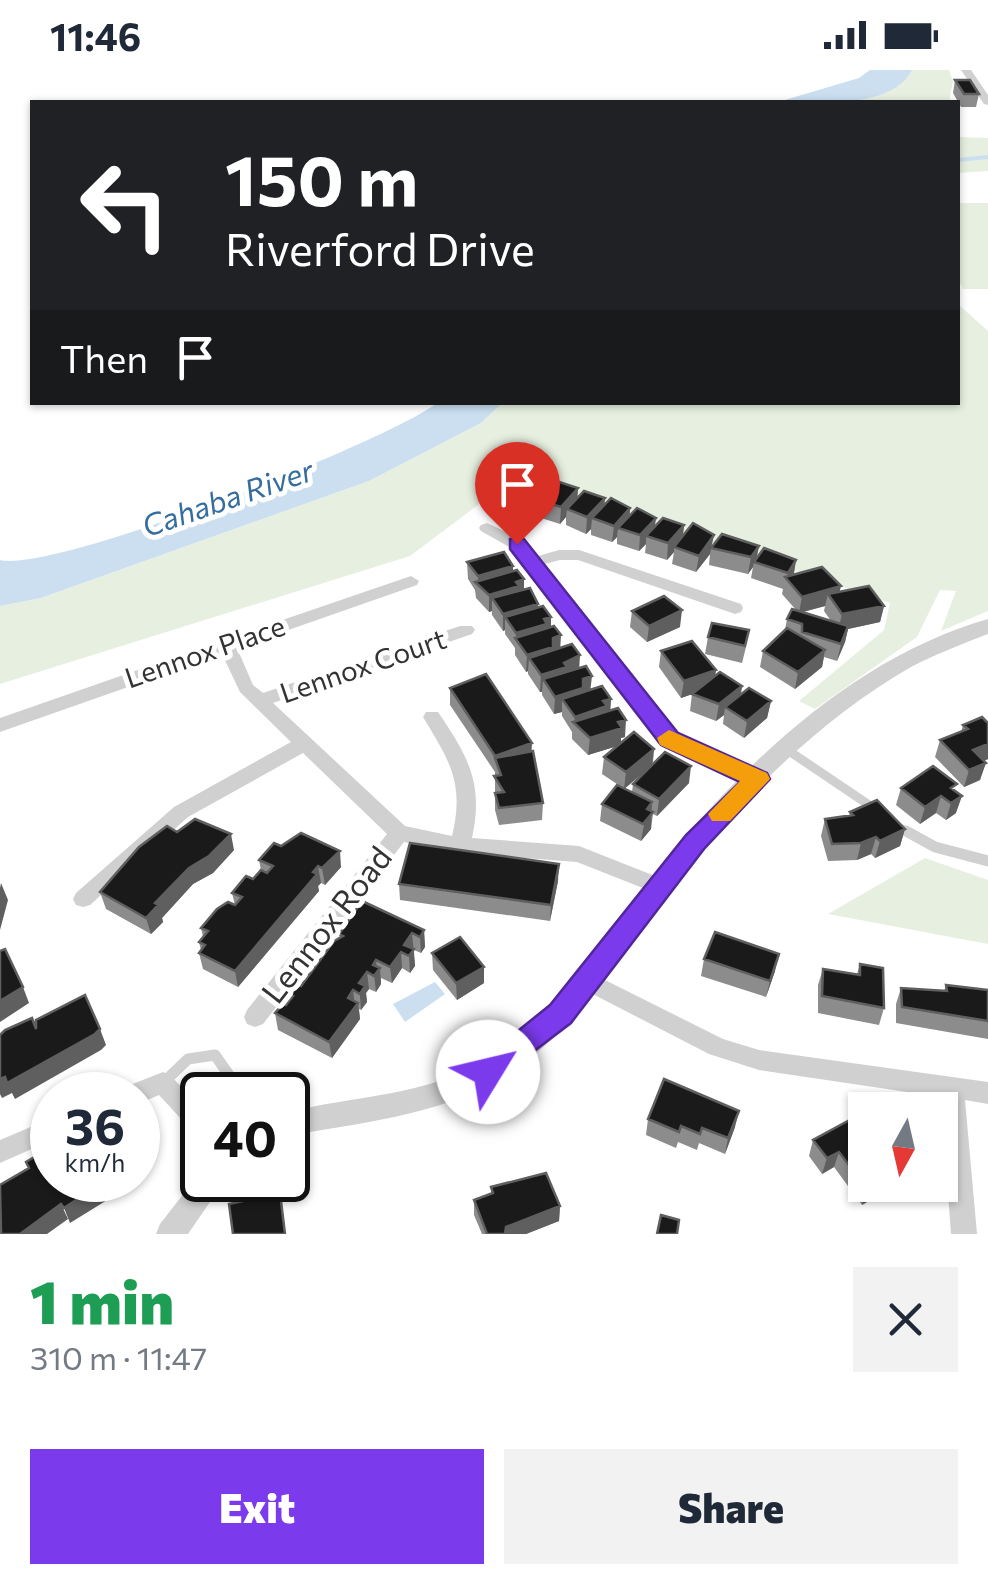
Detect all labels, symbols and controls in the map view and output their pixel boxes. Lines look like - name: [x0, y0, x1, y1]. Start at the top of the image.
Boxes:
- text: 11:46: [50, 12, 141, 59]
- text: 150 m: [225, 135, 418, 220]
- icon: left: [60, 140, 190, 270]
- text: Riverford Drive: [225, 220, 535, 275]
- icon: arrive: [168, 330, 223, 385]
- text: Then: [60, 334, 148, 381]
- pin: [475, 442, 560, 545]
- water label: Cahaba River: [137, 450, 319, 543]
- icon: arrive: [490, 457, 545, 512]
- street label: Lennox Place: [120, 608, 289, 694]
- street label: Lennox Court: [275, 621, 450, 709]
- street label: Lennox Road: [252, 837, 399, 1010]
- position arrow: [436, 1020, 540, 1124]
- speed limit sign: 40: [180, 1072, 310, 1202]
- north arrow: [848, 1092, 958, 1202]
- map controls: [848, 1092, 958, 1202]
- text: 36: [65, 1094, 125, 1155]
- text: km/h: [65, 1147, 125, 1177]
- text: 1 min: [30, 1263, 174, 1336]
- button: close: [853, 1267, 958, 1372]
- text: 310 m · 11:47: [30, 1337, 207, 1377]
- button: Exit: [30, 1449, 484, 1564]
- button: Share: [504, 1449, 958, 1564]

